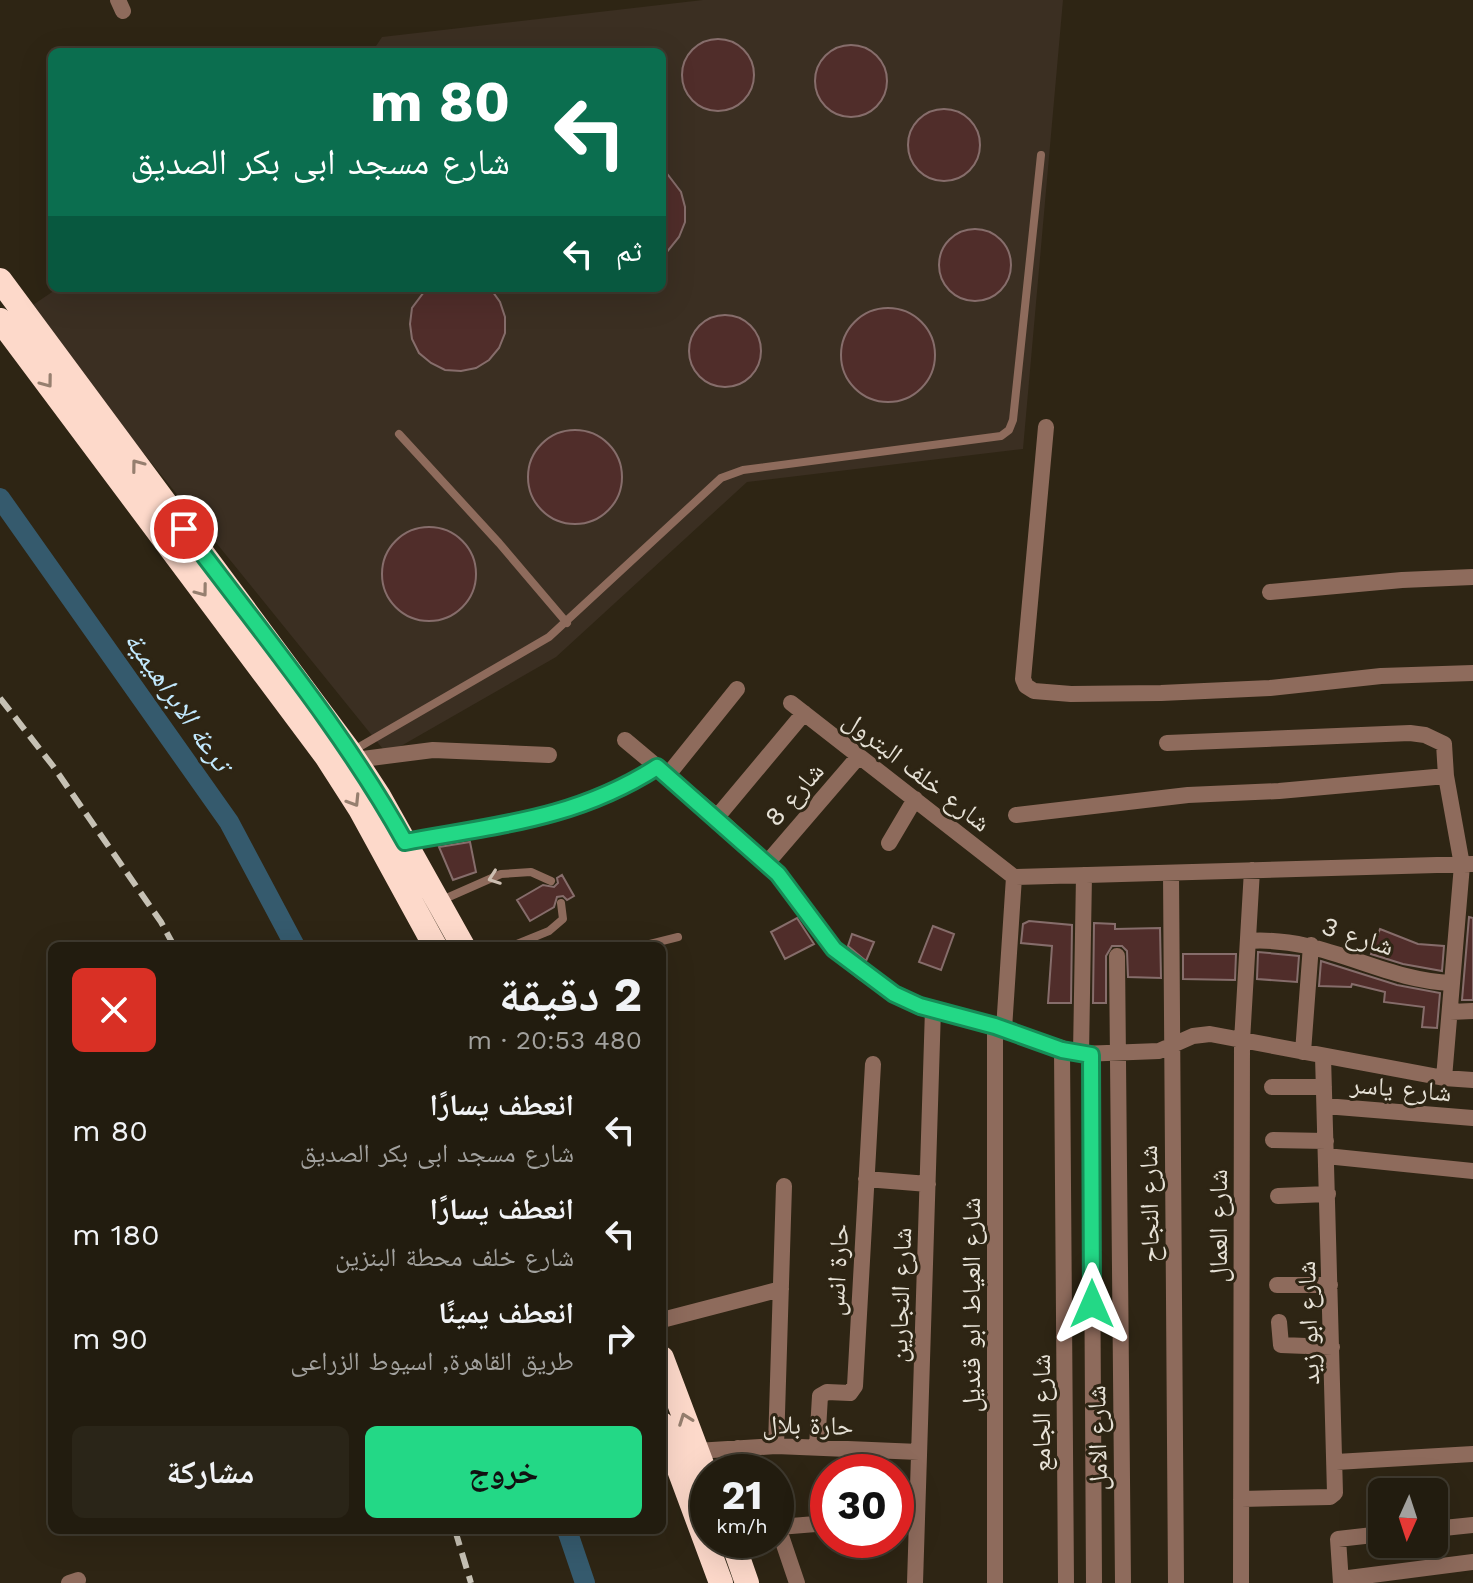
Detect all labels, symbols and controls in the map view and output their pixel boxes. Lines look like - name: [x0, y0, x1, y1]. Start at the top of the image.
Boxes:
- text: 80 m: [370, 69, 510, 135]
- icon: left: [538, 80, 642, 184]
- text: شارع مسجد ابى بكر الصديق: [130, 141, 510, 183]
- icon: left: [556, 232, 600, 276]
- text: ثم: [616, 233, 642, 268]
- one-way arrow: [37, 373, 51, 388]
- one-way arrow: [132, 459, 147, 474]
- pin: [150, 495, 218, 563]
- icon: arrive: [162, 507, 206, 551]
- one-way arrow: [192, 582, 206, 597]
- water label: ترعة الابراهيمية: [118, 625, 241, 782]
- street label: شارع خلف البترول: [837, 704, 996, 838]
- street label: شارع 8: [758, 756, 830, 833]
- one-way arrow: [345, 792, 360, 807]
- one-way arrow: [488, 869, 502, 885]
- street label: شارع 3: [1318, 910, 1398, 963]
- text: 2 دقيقة: [499, 966, 642, 1023]
- button: close: [72, 968, 156, 1052]
- text: 480 m · 20:53: [467, 1025, 642, 1055]
- street label: شارع ياسر: [1348, 1069, 1453, 1108]
- text: انعطف يسارًا: [429, 1087, 574, 1122]
- icon: left: [598, 1108, 642, 1152]
- text: 80 m: [72, 1113, 148, 1148]
- text: شارع مسجد ابى بكر الصديق: [300, 1138, 574, 1168]
- street label: شارع النجاح: [1133, 1145, 1166, 1263]
- street label: شارع العمال: [1203, 1169, 1234, 1283]
- text: انعطف يسارًا: [429, 1191, 574, 1226]
- street label: شارع العياط ابو قنديل: [956, 1197, 987, 1413]
- icon: left: [598, 1212, 642, 1256]
- text: 180 m: [72, 1217, 160, 1252]
- street label: حارة انس: [820, 1223, 855, 1317]
- street label: شارع النجارين: [883, 1227, 918, 1363]
- text: شارع خلف محطة البنزين: [335, 1242, 574, 1272]
- street label: شارع ابو زيد: [1291, 1261, 1326, 1385]
- position arrow: [1050, 1262, 1134, 1346]
- text: انعطف يمينًا: [438, 1295, 574, 1330]
- icon: right: [598, 1316, 642, 1360]
- text: 90 m: [72, 1321, 148, 1356]
- text: طريق القاهرة, اسيوط الزراعى: [290, 1346, 574, 1376]
- street label: شارع الجامع: [1026, 1354, 1058, 1472]
- street label: شارع الامل: [1081, 1385, 1114, 1491]
- street label: حارة بلال: [762, 1409, 854, 1442]
- one-way arrow: [678, 1413, 694, 1427]
- button: مشاركة: [72, 1426, 349, 1518]
- button: خروج: [365, 1426, 642, 1518]
- speed limit sign: 30: [810, 1454, 914, 1558]
- text: 21: [721, 1472, 763, 1519]
- north arrow: [1368, 1478, 1448, 1558]
- map controls: [1368, 1478, 1448, 1558]
- text: km/h: [716, 1514, 768, 1538]

